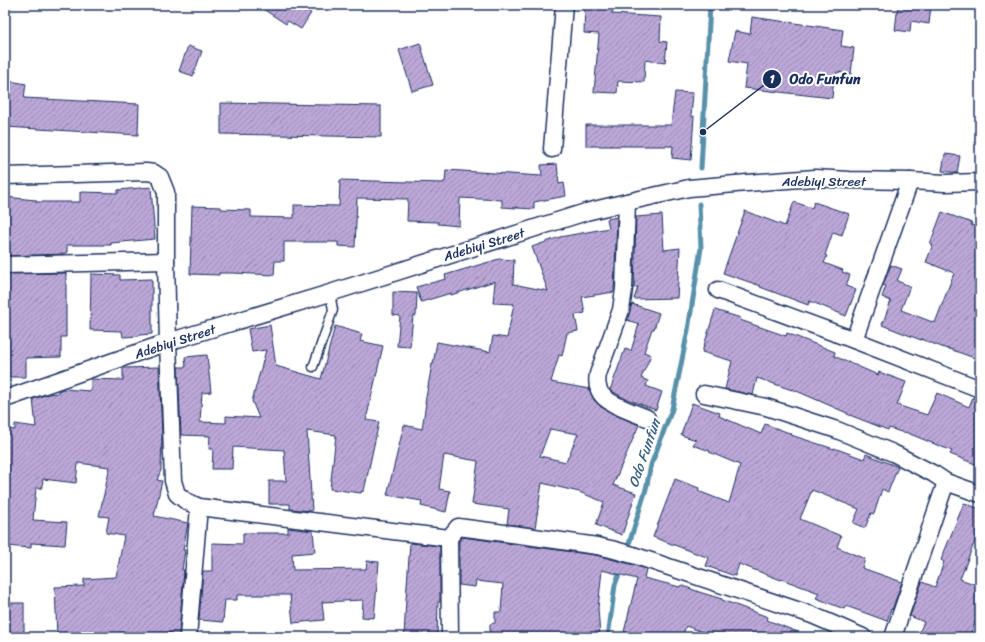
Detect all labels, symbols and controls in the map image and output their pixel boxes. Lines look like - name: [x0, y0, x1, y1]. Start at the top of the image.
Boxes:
- callout: Odo Funfun: [762, 66, 869, 92]
- text: Odo Funfun: [788, 67, 861, 92]
- text: 1: [769, 68, 775, 90]
- street label: Adebiyi Street: [781, 170, 867, 193]
- street label: Adebiyi Street: [440, 221, 528, 268]
- street label: Adebiyi Street: [131, 317, 219, 366]
- water label: Odo Funfun: [621, 414, 668, 491]

